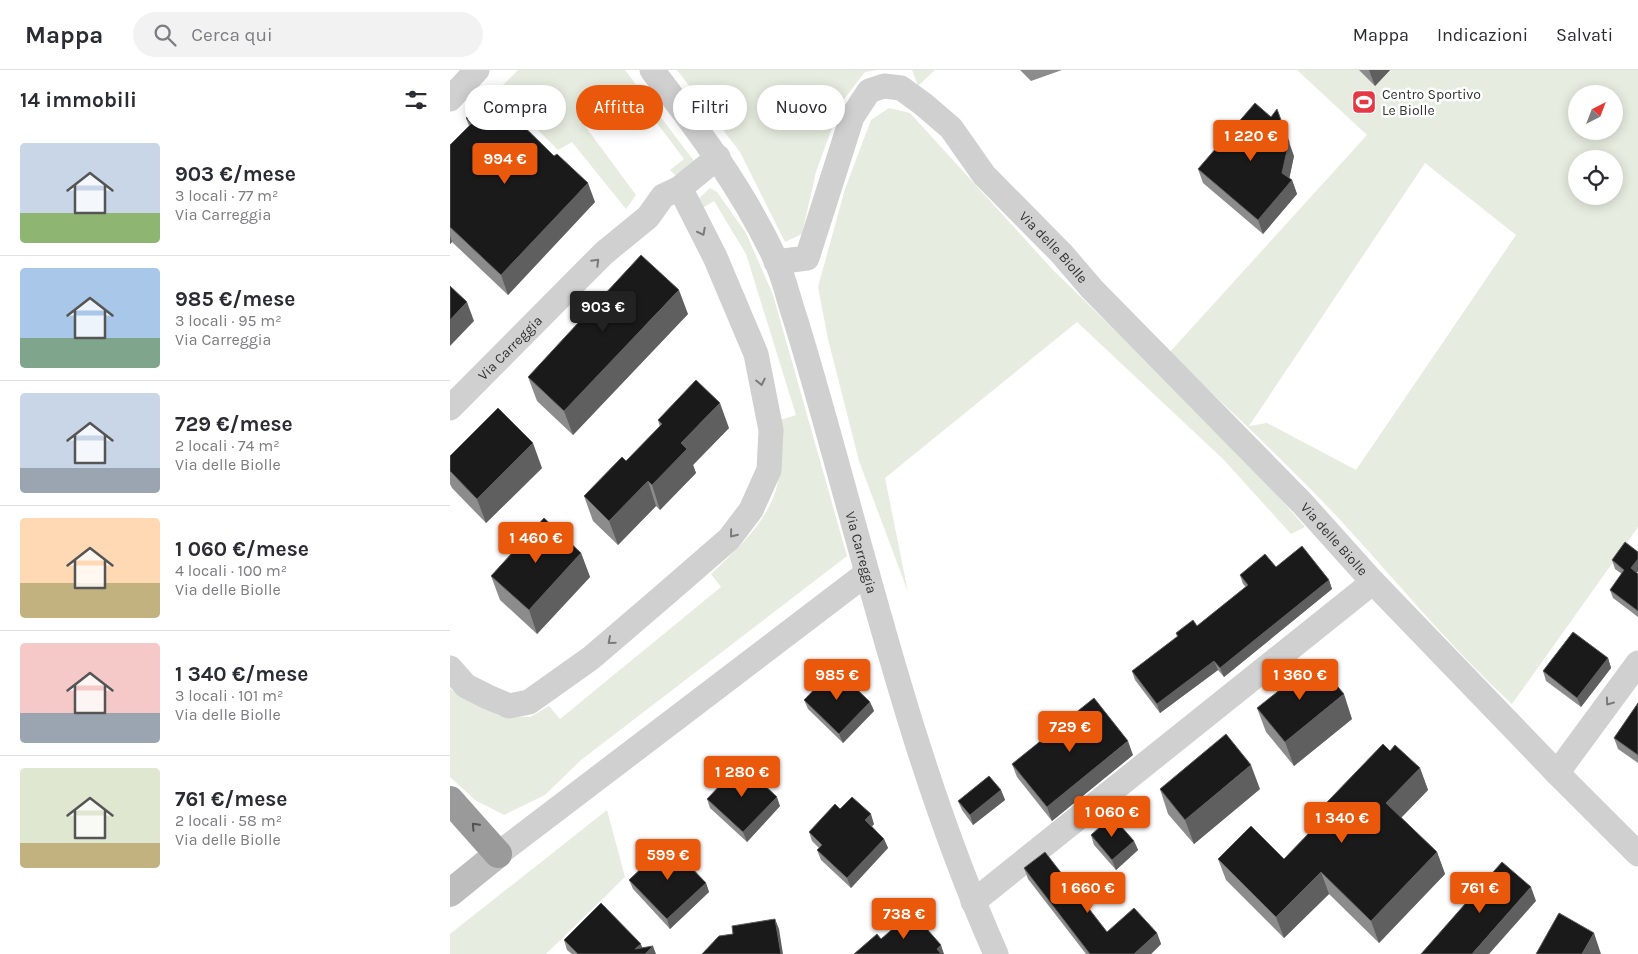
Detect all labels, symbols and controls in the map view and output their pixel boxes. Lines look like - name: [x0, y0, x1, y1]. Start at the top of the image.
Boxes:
- search box: [133, 12, 483, 57]
- text: Mappa: [25, 21, 103, 49]
- icon: search: [151, 21, 179, 49]
- text: Cerca qui: [191, 24, 273, 46]
- text: Mappa: [1353, 24, 1409, 46]
- text: Indicazioni: [1437, 24, 1528, 46]
- text: Salvati: [1556, 24, 1613, 46]
- chip: Compra: [465, 85, 566, 130]
- chip: Affitta: [576, 85, 663, 130]
- chip: Filtri: [673, 85, 747, 130]
- chip: Nuovo: [757, 85, 845, 130]
- north arrow: [1568, 85, 1622, 140]
- map controls: [1568, 85, 1623, 205]
- icon: filters: [402, 86, 430, 114]
- place label: Centro Sportivo Le Biolle: [1382, 86, 1481, 119]
- text: 14 immobili: [20, 88, 137, 112]
- sports icon: Centro Sportivo Le Biolle: [1351, 89, 1377, 115]
- pin: 1 220 €: [1205, 119, 1297, 162]
- text: 1 220 €: [1224, 126, 1278, 145]
- pin: 994 €: [470, 142, 540, 185]
- text: 994 €: [483, 149, 527, 168]
- button: locate: [1568, 150, 1623, 205]
- text: 903 €/mese: [175, 162, 296, 186]
- icon: home: [60, 163, 120, 223]
- text: 3 locali · 77 m²: [175, 186, 278, 205]
- text: Via Carreggia: [175, 205, 271, 224]
- street label: Via delle Biolle: [1016, 207, 1092, 286]
- one-way arrow: [696, 227, 706, 236]
- one-way arrow: [590, 258, 599, 267]
- text: 985 €/mese: [175, 287, 295, 311]
- icon: home: [60, 288, 120, 348]
- pin: 903 €: [568, 290, 638, 333]
- text: 903 €: [581, 297, 625, 316]
- text: 3 locali · 95 m²: [175, 311, 282, 330]
- street label: Via Carreggia: [474, 312, 546, 384]
- text: Via Carreggia: [175, 330, 271, 349]
- one-way arrow: [756, 378, 766, 387]
- text: 729 €/mese: [175, 412, 293, 436]
- icon: home: [60, 413, 120, 473]
- text: 2 locali · 74 m²: [175, 436, 280, 455]
- text: Via delle Biolle: [175, 455, 281, 474]
- street label: Via delle Biolle: [1297, 499, 1372, 579]
- street label: Via Carreggia: [842, 509, 881, 595]
- pin: 1 460 €: [490, 522, 582, 564]
- text: 1 460 €: [509, 528, 563, 547]
- one-way arrow: [729, 528, 738, 537]
- text: 1 060 €/mese: [175, 537, 309, 561]
- icon: home: [60, 538, 120, 598]
- text: 4 locali · 100 m²: [175, 561, 287, 580]
- text: Via delle Biolle: [175, 580, 281, 599]
- one-way arrow: [607, 635, 616, 644]
- pin: 985 €: [802, 658, 872, 701]
- pin: 1 360 €: [1254, 658, 1346, 701]
- text: 1 340 €/mese: [175, 662, 308, 686]
- icon: home: [60, 663, 120, 723]
- text: 985 €: [815, 665, 859, 684]
- text: 1 360 €: [1273, 665, 1327, 684]
- text: 3 locali · 101 m²: [175, 686, 284, 705]
- one-way arrow: [1606, 696, 1615, 706]
- text: Via delle Biolle: [175, 705, 281, 724]
- pin: 729 €: [1035, 710, 1105, 753]
- text: 729 €: [1049, 717, 1091, 736]
- pin: 1 280 €: [696, 756, 788, 798]
- text: 1 280 €: [715, 762, 769, 781]
- text: 761 €/mese: [175, 787, 287, 811]
- icon: home: [60, 788, 120, 848]
- pin: 1 060 €: [1066, 796, 1158, 838]
- text: 1 060 €: [1085, 802, 1139, 821]
- pin: 1 340 €: [1296, 802, 1388, 844]
- text: 1 340 €: [1315, 808, 1369, 827]
- text: 2 locali · 58 m²: [175, 811, 282, 830]
- one-way arrow: [472, 823, 481, 832]
- text: Via delle Biolle: [175, 830, 281, 849]
- pin: 599 €: [633, 838, 703, 881]
- text: 599 €: [646, 845, 690, 864]
- pin: 1 660 €: [1042, 872, 1134, 914]
- pin: 761 €: [1445, 872, 1515, 914]
- text: 1 660 €: [1061, 878, 1115, 897]
- text: 761 €: [1461, 878, 1499, 897]
- pin: 738 €: [869, 898, 939, 940]
- text: 738 €: [883, 904, 925, 923]

